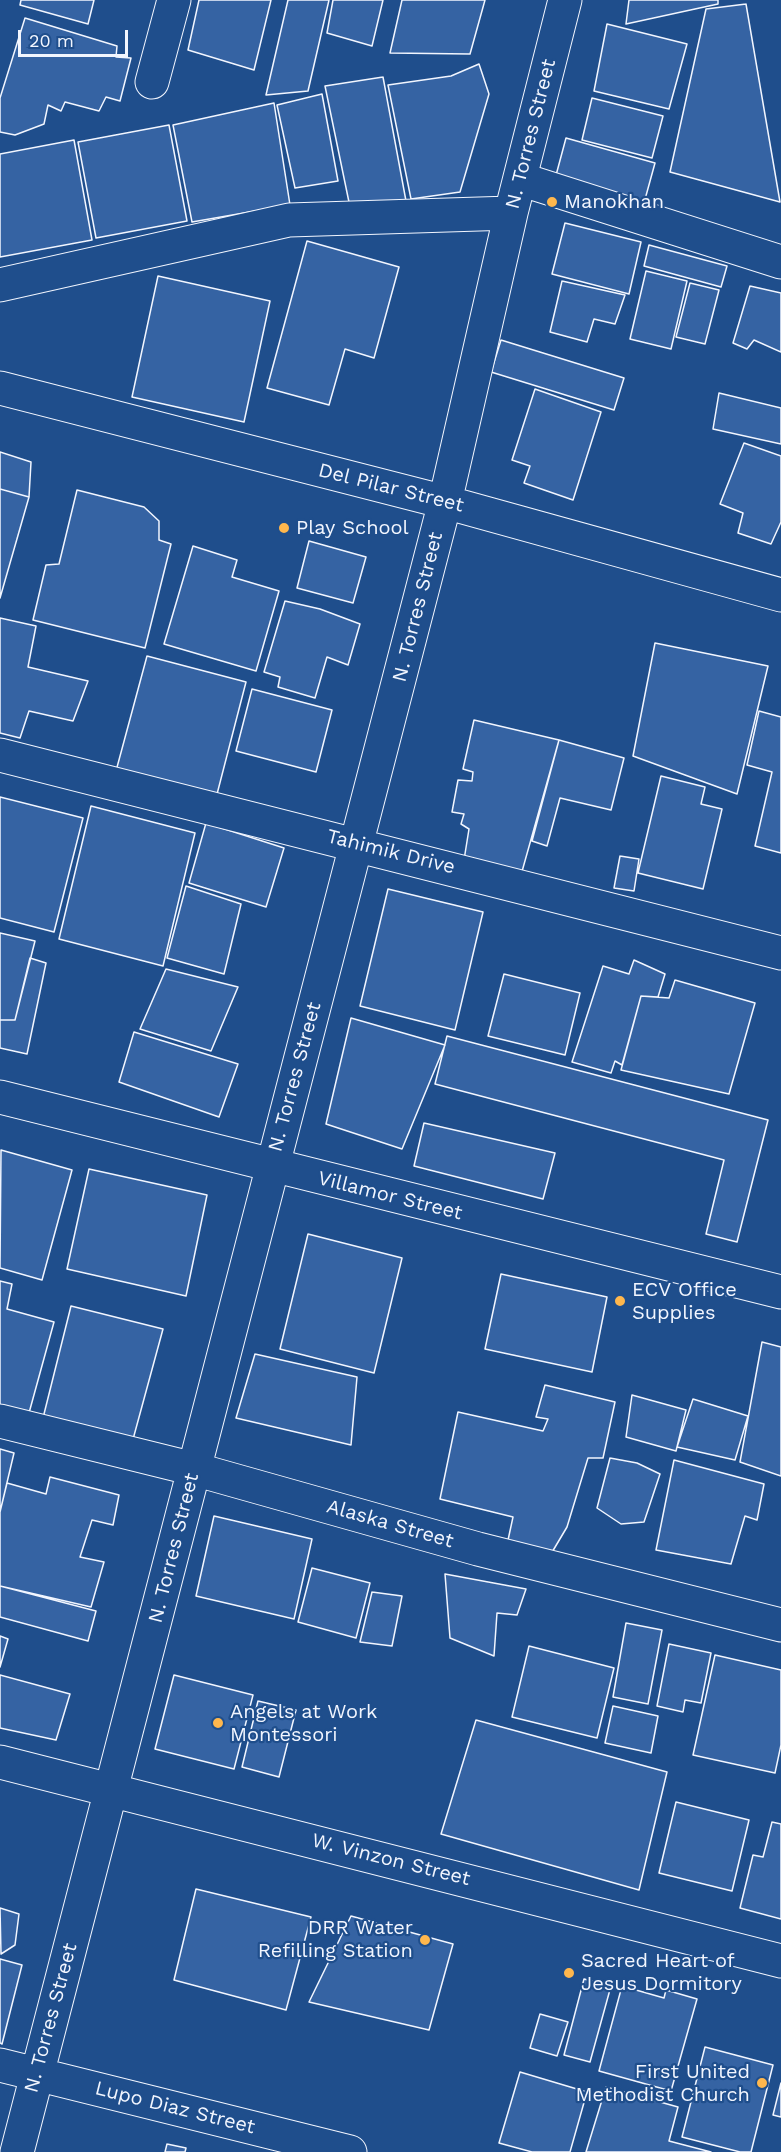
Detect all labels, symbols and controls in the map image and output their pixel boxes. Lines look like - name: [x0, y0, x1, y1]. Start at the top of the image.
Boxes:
- scale bar: [21, 18, 130, 56]
- text: 20 m: [29, 30, 74, 51]
- street label: N. Torres Street: [501, 56, 561, 212]
- place label: Manokhan: [564, 190, 664, 214]
- marker: Manokhan: [545, 195, 559, 209]
- street label: Del Pilar Street: [316, 458, 466, 518]
- place label: Play School: [296, 516, 409, 540]
- marker: Play School: [277, 521, 291, 535]
- street label: N. Torres Street: [388, 529, 448, 685]
- street label: Tahimik Drive: [324, 824, 458, 880]
- street label: N. Torres Street: [264, 1000, 326, 1154]
- street label: Villamor Street: [315, 1166, 465, 1226]
- place label: ECV Office Supplies: [632, 1278, 737, 1325]
- marker: ECV Office Supplies: [613, 1294, 627, 1308]
- street label: N. Torres Street: [144, 1470, 204, 1626]
- street label: Alaska Street: [324, 1494, 456, 1554]
- place label: Angels at Work Montessori: [230, 1700, 377, 1747]
- marker: Angels at Work Montessori: [211, 1716, 225, 1730]
- street label: W. Vinzon Street: [309, 1829, 473, 1891]
- place label: DRR Water Refilling Station: [258, 1916, 413, 1963]
- marker: DRR Water Refilling Station: [418, 1933, 432, 1947]
- street label: N. Torres Street: [20, 1941, 82, 2095]
- place label: Sacred Heart of Jesus Dormitory: [581, 1949, 742, 1996]
- marker: Sacred Heart of Jesus Dormitory: [562, 1966, 576, 1980]
- place label: First United Methodist Church: [576, 2060, 750, 2107]
- marker: First United Methodist Church: [755, 2076, 769, 2090]
- street label: Lupo Diaz Street: [92, 2077, 258, 2139]

